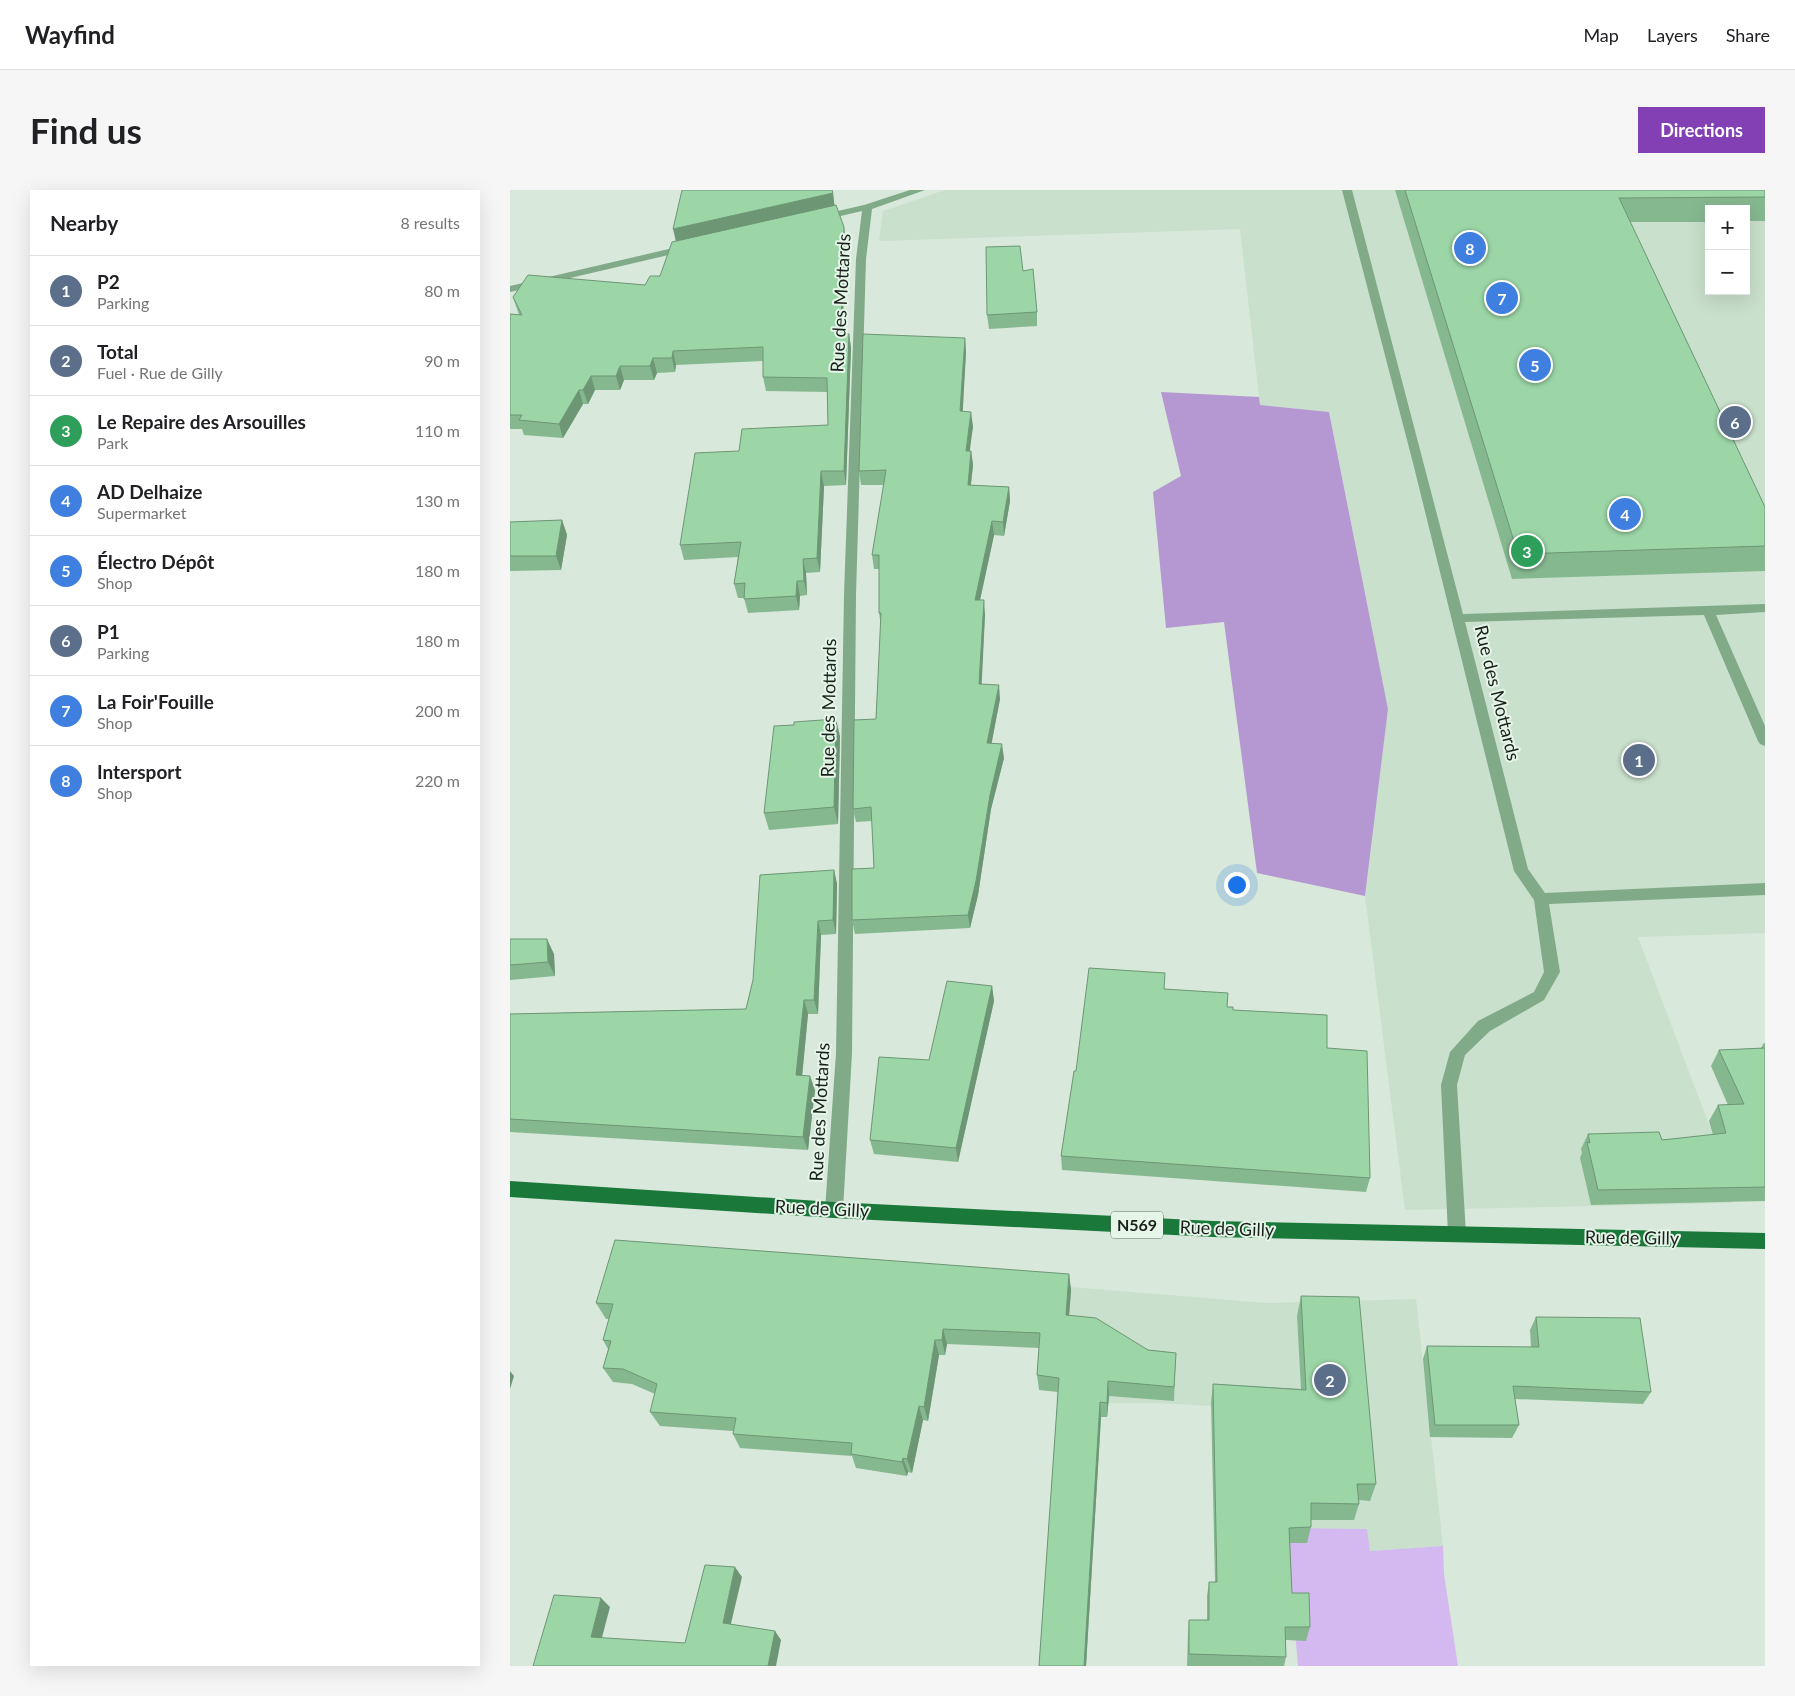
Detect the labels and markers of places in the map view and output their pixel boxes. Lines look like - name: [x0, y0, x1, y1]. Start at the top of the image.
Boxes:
- pin: 8: [1454, 229, 1486, 267]
- pin: 7: [1486, 279, 1518, 317]
- pin: 5: [1519, 346, 1551, 384]
- pin: 6: [1719, 403, 1751, 441]
- pin: 4: [1609, 495, 1641, 533]
- pin: 3: [1511, 532, 1543, 570]
- pin: 1: [1623, 741, 1655, 779]
- pin: 2: [1314, 1361, 1346, 1399]

